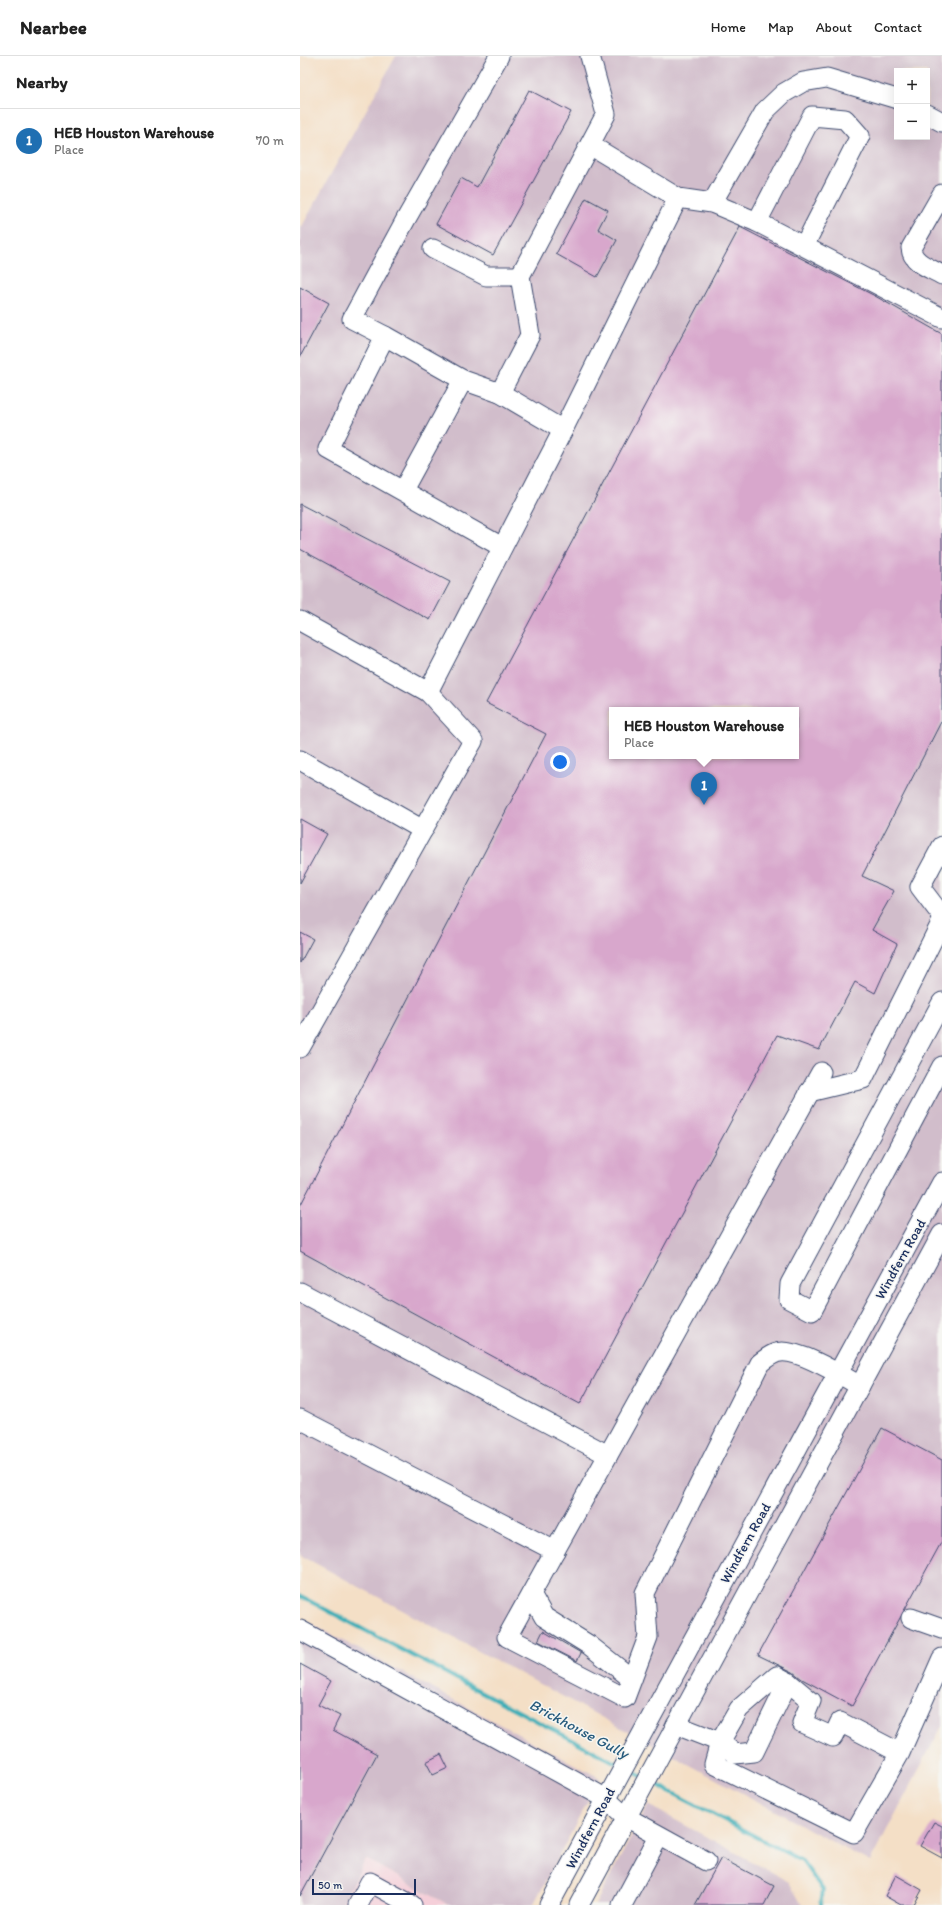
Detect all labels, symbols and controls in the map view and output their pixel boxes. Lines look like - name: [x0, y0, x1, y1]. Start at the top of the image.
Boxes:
- text: Nearbee: [20, 16, 87, 39]
- text: Home: [711, 19, 746, 36]
- text: Map: [768, 19, 794, 36]
- text: About: [816, 19, 852, 36]
- text: Contact: [874, 19, 922, 36]
- map controls: [894, 68, 930, 140]
- button: +: [894, 68, 930, 104]
- text: Nearby: [16, 72, 68, 92]
- button: −: [894, 104, 930, 140]
- text: HEB Houston Warehouse: [54, 124, 214, 142]
- text: 1: [26, 133, 32, 148]
- text: 70 m: [256, 133, 284, 148]
- text: Place: [54, 142, 84, 157]
- popup: [609, 707, 799, 759]
- text: HEB Houston Warehouse: [624, 717, 784, 735]
- text: Place: [624, 735, 654, 750]
- your location: [550, 752, 570, 772]
- pin: 1: [691, 772, 717, 805]
- street label: Windfern Road: [871, 1216, 930, 1303]
- street label: Windfern Road: [716, 1500, 775, 1587]
- water label: Brickhouse Gully: [526, 1695, 633, 1764]
- street label: Windfern Road: [562, 1784, 619, 1872]
- scale bar: [312, 1877, 416, 1896]
- text: 50 m: [318, 1879, 342, 1892]

